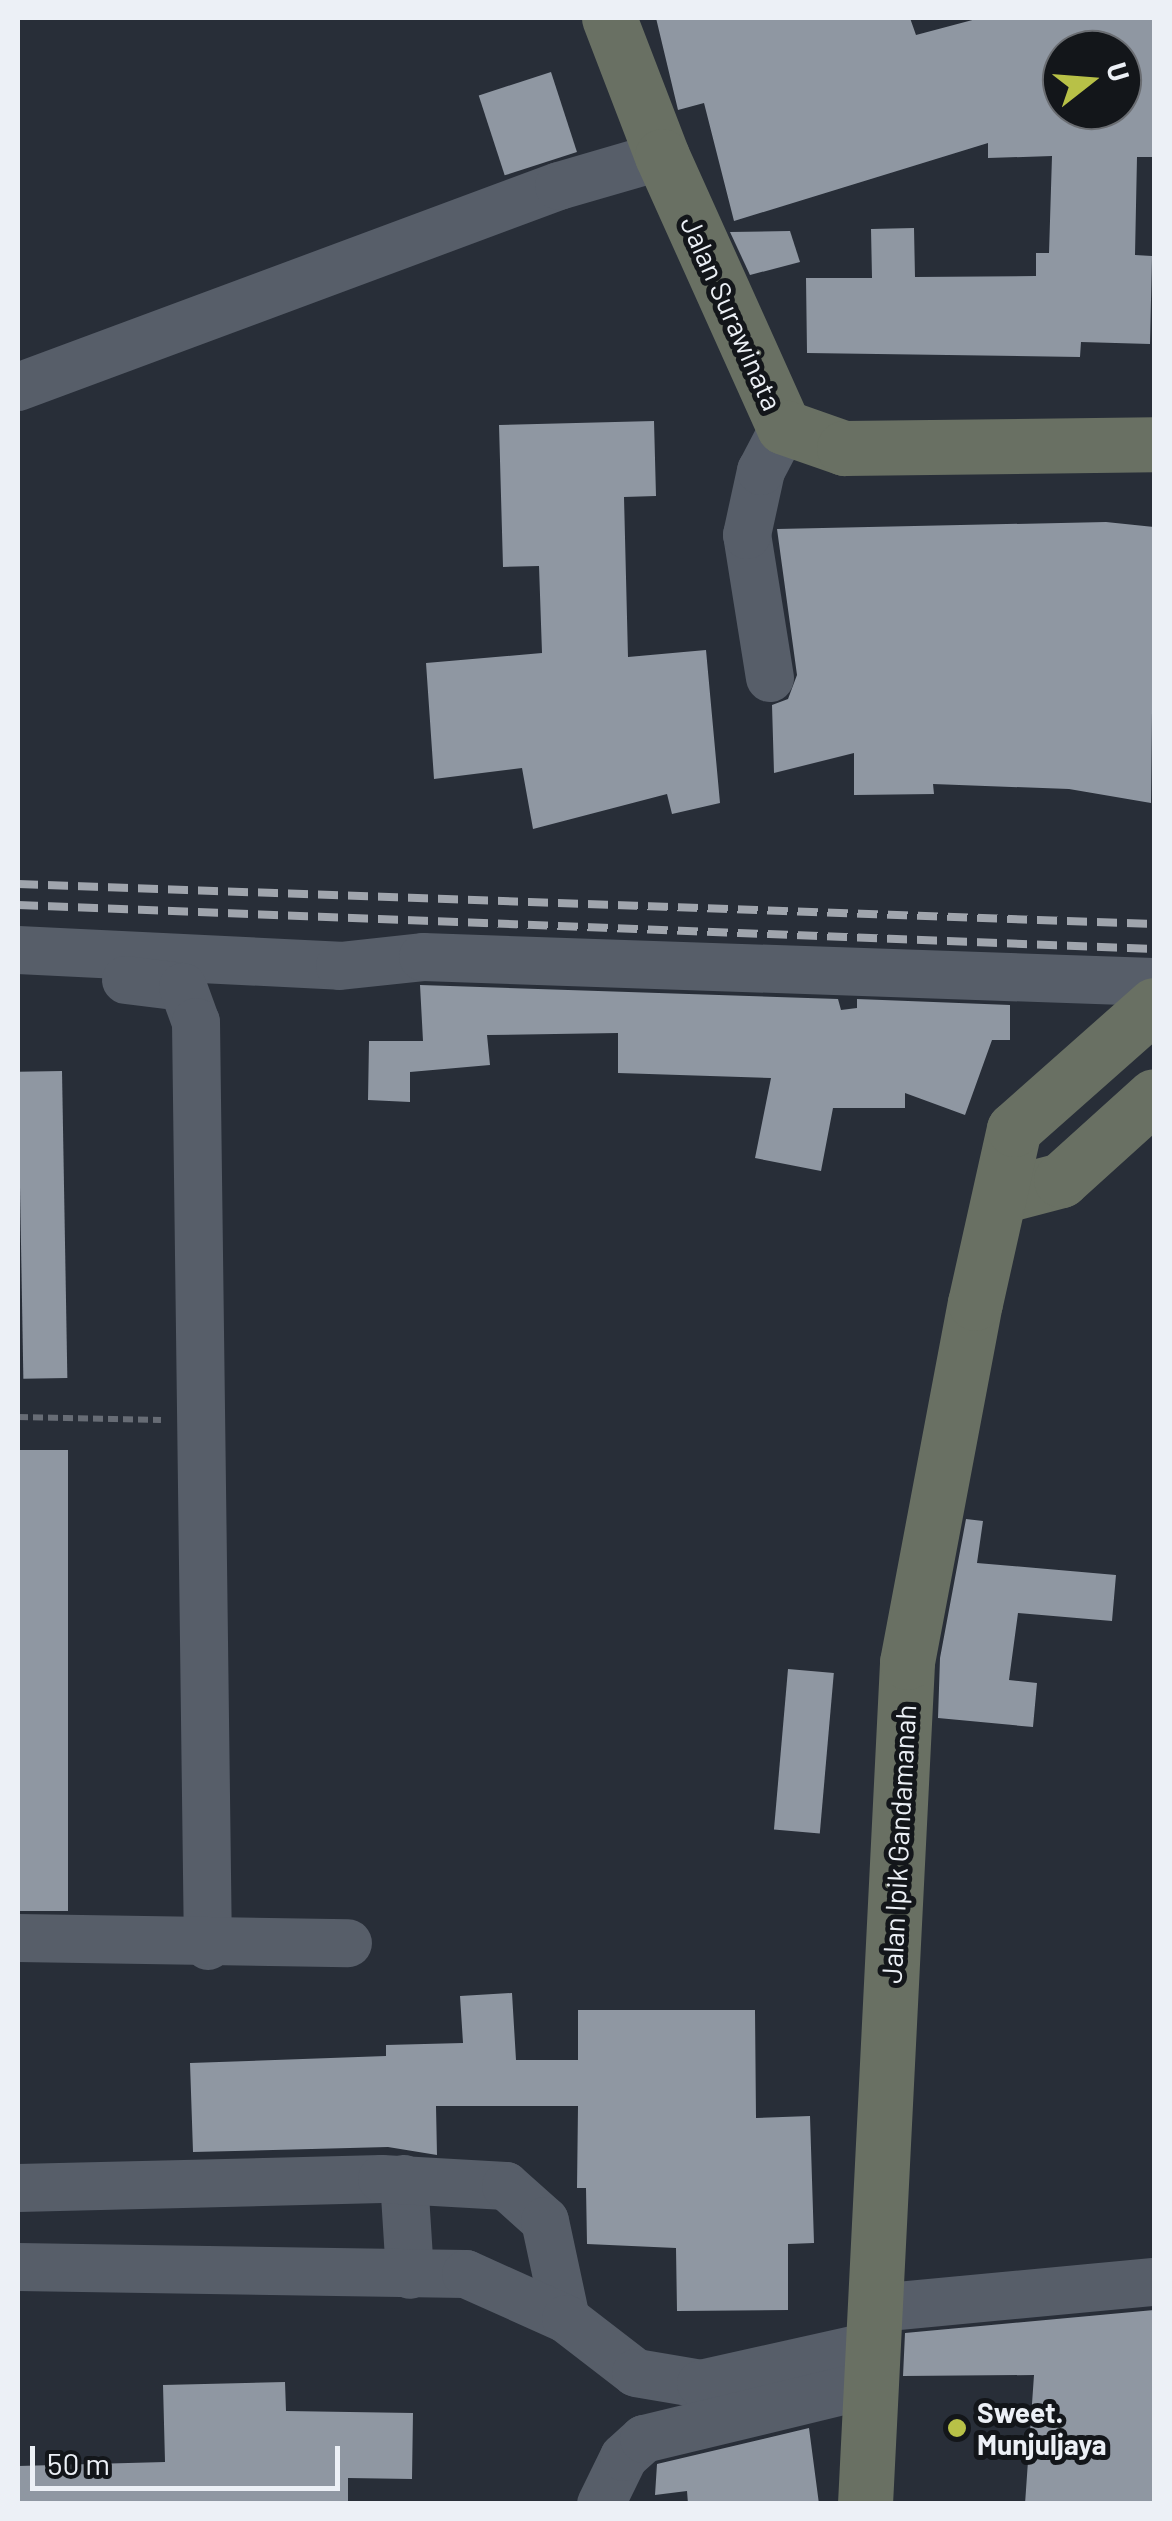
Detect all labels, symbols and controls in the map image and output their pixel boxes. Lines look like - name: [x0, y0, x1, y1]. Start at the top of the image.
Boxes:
- north arrow: [1042, 30, 1142, 130]
- text: U: [1100, 58, 1138, 85]
- street label: Jalan Surawinata: [674, 211, 790, 415]
- street label: Jalan Ipik Gandamanah: [874, 1704, 922, 1984]
- place label: Sweet. Munjuljaya: [977, 2395, 1106, 2461]
- marker: Sweet. Munjuljaya: [946, 2417, 968, 2439]
- scale bar: [35, 2426, 345, 2488]
- text: 50 m: [47, 2445, 110, 2481]

